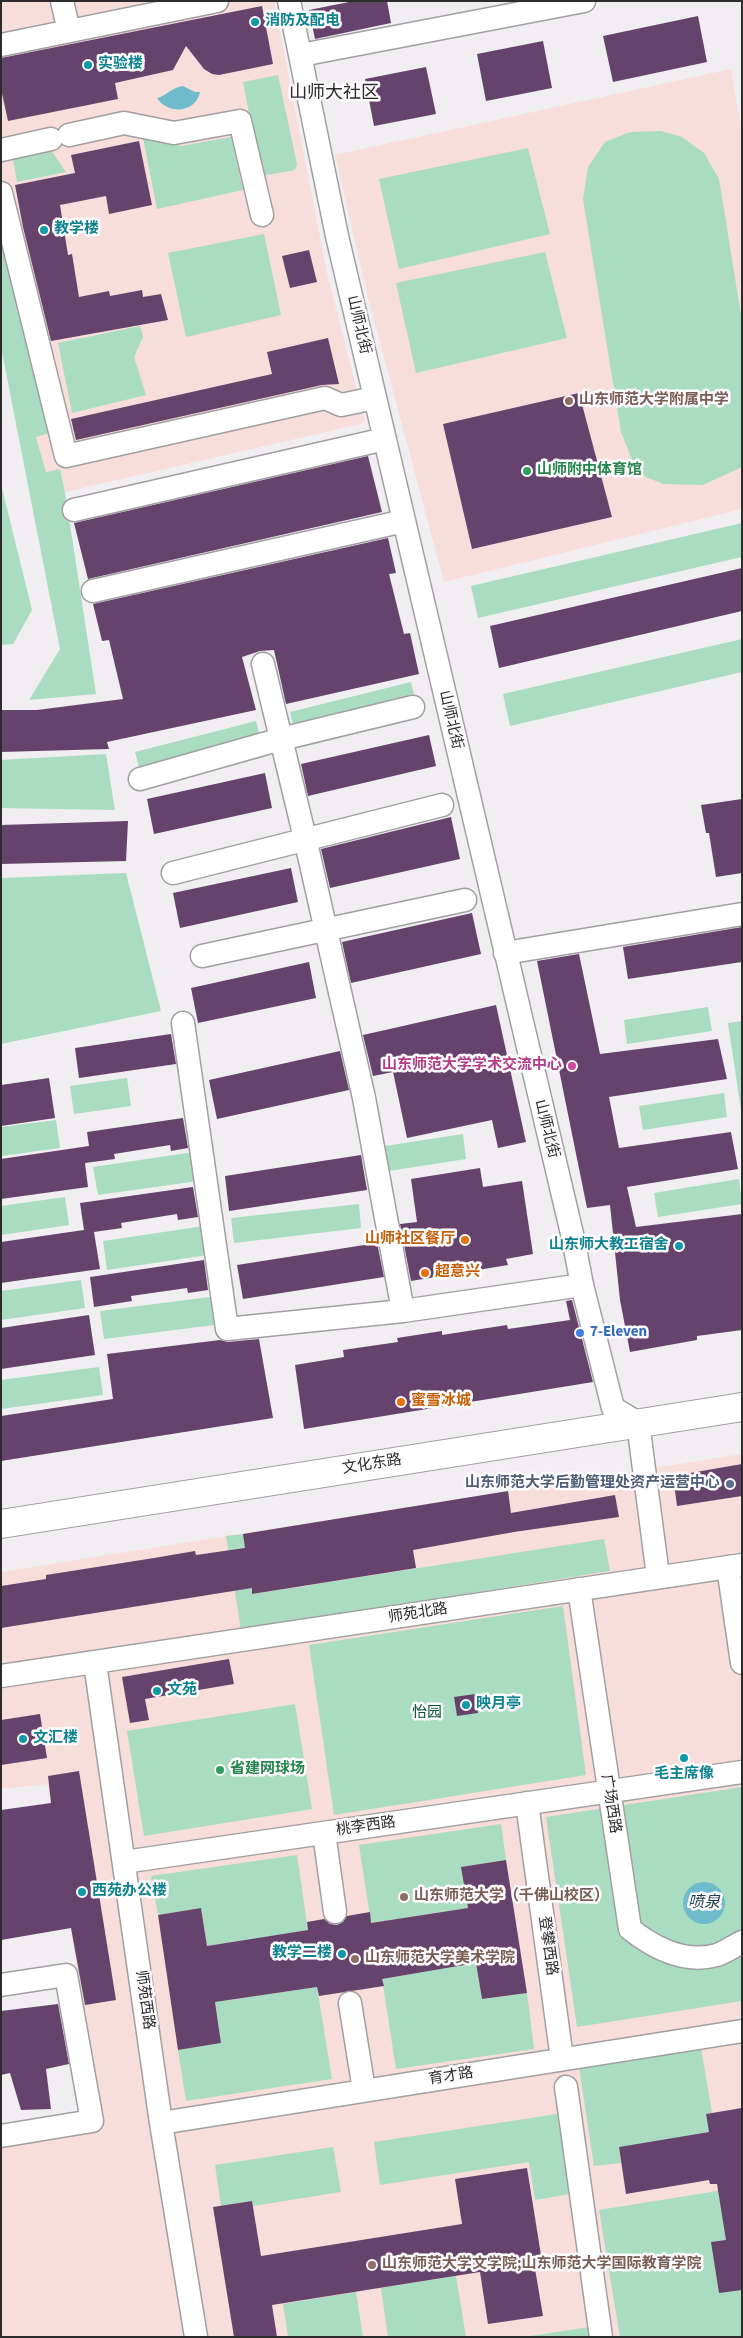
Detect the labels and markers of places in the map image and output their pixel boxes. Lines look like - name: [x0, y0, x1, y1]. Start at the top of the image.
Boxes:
- place label: 消防及配电: [265, 13, 340, 31]
- marker: 消防及配电: [249, 16, 261, 28]
- place label: 实验楼: [98, 56, 143, 74]
- marker: 实验楼: [82, 59, 94, 71]
- place label: 教学楼: [54, 221, 99, 239]
- marker: 教学楼: [38, 224, 50, 236]
- place label: 山东师范大学附属中学: [579, 392, 729, 410]
- marker: 山东师范大学附属中学: [563, 395, 575, 407]
- place label: 山师附中体育馆: [537, 462, 642, 480]
- marker: 山师附中体育馆: [521, 465, 533, 477]
- place label: 山东师范大学学术交流中心: [382, 1057, 562, 1075]
- marker: 山东师范大学学术交流中心: [566, 1060, 578, 1072]
- place label: 山师社区餐厅: [365, 1231, 455, 1249]
- marker: 山师社区餐厅: [459, 1234, 471, 1246]
- place label: 山东师大教工宿舍: [549, 1237, 669, 1255]
- marker: 山东师大教工宿舍: [673, 1240, 685, 1252]
- place label: 超意兴: [435, 1264, 480, 1282]
- marker: 超意兴: [419, 1267, 431, 1279]
- place label: 7-Eleven: [590, 1324, 647, 1342]
- marker: 7-Eleven: [574, 1327, 586, 1339]
- place label: 蜜雪冰城: [411, 1393, 471, 1411]
- marker: 蜜雪冰城: [395, 1396, 407, 1408]
- place label: 山东师范大学后勤管理处资产运营中心: [465, 1475, 720, 1493]
- marker: 山东师范大学后勤管理处资产运营中心: [724, 1478, 736, 1490]
- place label: 文苑: [167, 1682, 197, 1700]
- marker: 文苑: [151, 1685, 163, 1697]
- place label: 映月亭: [476, 1696, 521, 1714]
- marker: 映月亭: [460, 1699, 472, 1711]
- place label: 文汇楼: [33, 1730, 78, 1748]
- marker: 文汇楼: [17, 1733, 29, 1745]
- marker: 毛主席像: [678, 1752, 690, 1764]
- place label: 省建网球场: [230, 1761, 305, 1779]
- marker: 省建网球场: [214, 1764, 226, 1776]
- place label: 毛主席像: [654, 1766, 714, 1784]
- place label: 西苑办公楼: [92, 1883, 167, 1901]
- marker: 西苑办公楼: [76, 1886, 88, 1898]
- place label: 山东师范大学（千佛山校区）: [414, 1888, 609, 1906]
- marker: 山东师范大学（千佛山校区）: [398, 1891, 410, 1903]
- place label: 教学二楼: [272, 1945, 332, 1963]
- marker: 教学二楼: [336, 1948, 348, 1960]
- place label: 山东师范大学美术学院: [365, 1950, 515, 1968]
- marker: 山东师范大学美术学院: [349, 1953, 361, 1965]
- place label: 山东师范大学文学院;山东师范大学国际教育学院: [382, 2256, 701, 2274]
- marker: 山东师范大学文学院;山东师范大学国际教育学院: [366, 2259, 378, 2271]

